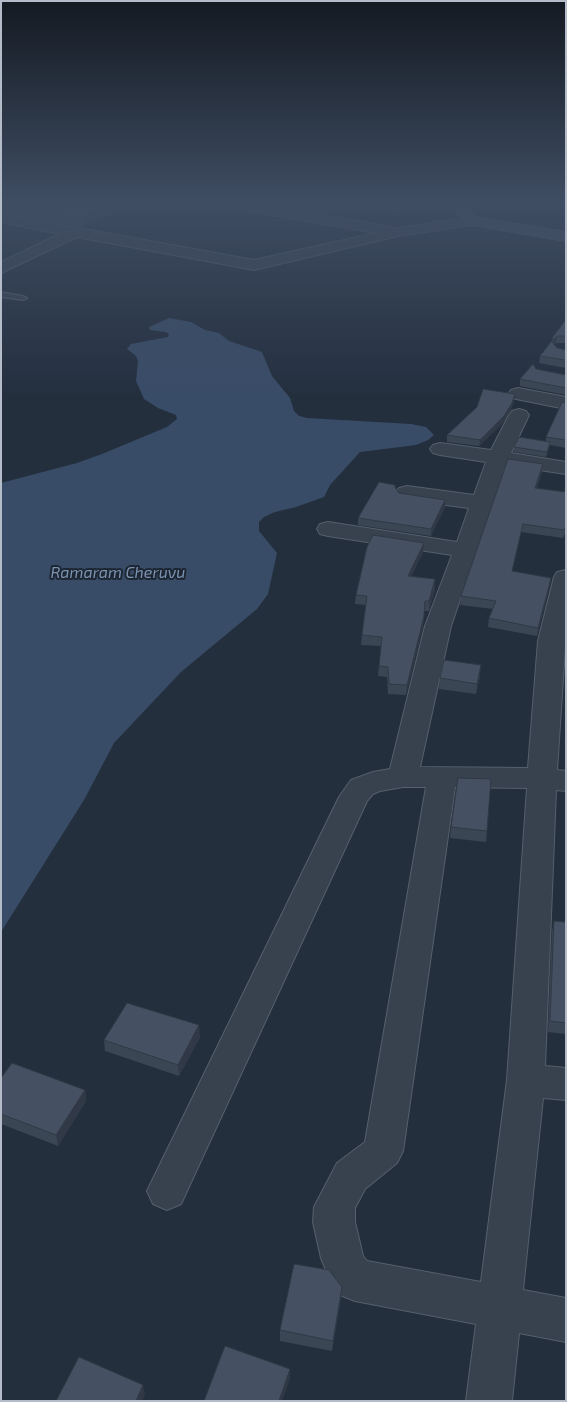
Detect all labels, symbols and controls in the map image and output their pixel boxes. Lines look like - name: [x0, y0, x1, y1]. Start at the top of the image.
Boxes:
- water label: Ramaram Cheruvu: [51, 563, 185, 583]

